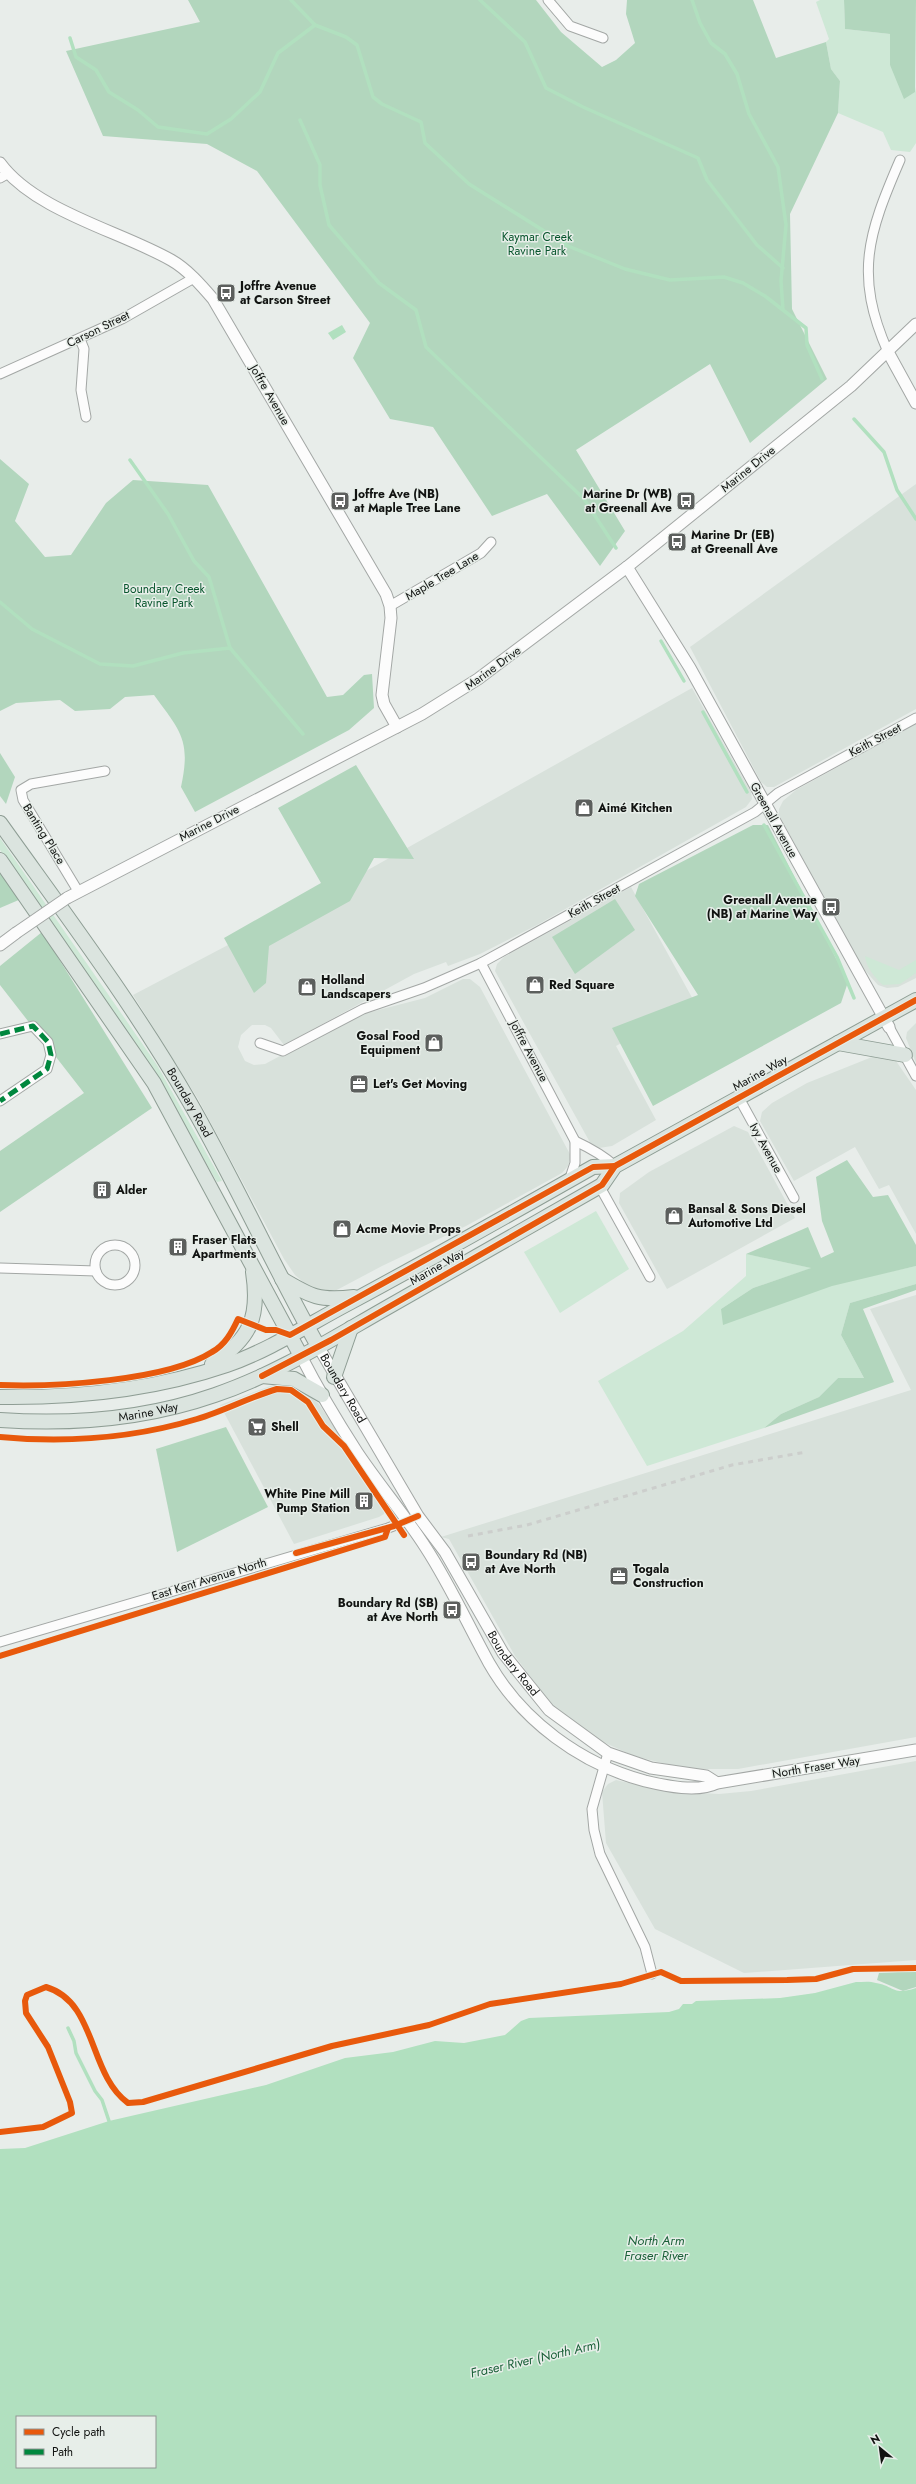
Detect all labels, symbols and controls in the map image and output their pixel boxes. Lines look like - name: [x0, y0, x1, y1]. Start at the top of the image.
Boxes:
- park label: Kaymar Creek Ravine Park: [502, 228, 573, 260]
- place label: Joffre Avenue at Carson Street: [238, 277, 331, 309]
- bus stop icon: Joffre Avenue at Carson Street: [215, 282, 237, 304]
- street label: Carson Street: [63, 306, 133, 352]
- street label: Joffre Avenue: [244, 360, 295, 429]
- street label: Marine Drive: [717, 441, 779, 497]
- place label: Joffre Ave (NB) at Maple Tree Lane: [352, 485, 461, 517]
- place label: Marine Dr (WB) at Greenall Ave: [583, 485, 672, 517]
- bus stop icon: Joffre Ave (NB) at Maple Tree Lane: [329, 490, 351, 512]
- bus stop icon: Marine Dr (WB) at Greenall Ave: [675, 490, 697, 512]
- place label: Marine Dr (EB) at Greenall Ave: [691, 526, 778, 558]
- bus stop icon: Marine Dr (EB) at Greenall Ave: [666, 531, 688, 553]
- street label: Maple Tree Lane: [402, 547, 482, 605]
- park label: Boundary Creek Ravine Park: [123, 580, 206, 612]
- street label: Marine Drive: [461, 641, 525, 695]
- street label: Keith Street: [846, 719, 905, 761]
- street label: Greenall Avenue: [746, 779, 802, 861]
- shop icon: Aimé Kitchen: [573, 797, 595, 819]
- place label: Aimé Kitchen: [597, 799, 673, 817]
- street label: Banting Place: [18, 800, 70, 868]
- street label: Marine Drive: [176, 800, 242, 846]
- street label: Keith Street: [565, 879, 623, 923]
- place label: Greenall Avenue (NB) at Marine Way: [707, 891, 818, 923]
- bus stop icon: Greenall Avenue (NB) at Marine Way: [820, 896, 842, 918]
- place label: Holland Landscapers: [321, 971, 391, 1003]
- shop icon: Red Square: [524, 974, 546, 996]
- shop icon: Holland Landscapers: [296, 976, 318, 998]
- place label: Red Square: [549, 976, 615, 994]
- street label: Joffre Avenue: [504, 1015, 553, 1085]
- place label: Gosal Food Equipment: [357, 1027, 420, 1059]
- shop icon: Gosal Food Equipment: [423, 1032, 445, 1054]
- street label: Marine Way: [729, 1050, 791, 1096]
- street label: Boundary Road: [162, 1064, 217, 1141]
- office icon: Let's Get Moving: [348, 1073, 370, 1095]
- place label: Let's Get Moving: [373, 1075, 467, 1093]
- street label: Ivy Avenue: [745, 1120, 787, 1176]
- building icon: Alder: [91, 1179, 113, 1201]
- place label: Alder: [115, 1181, 147, 1199]
- place label: Bansal & Sons Diesel Automotive Ltd: [687, 1200, 806, 1232]
- shop icon: Bansal & Sons Diesel Automotive Ltd: [663, 1205, 685, 1227]
- shop icon: Acme Movie Props: [331, 1218, 353, 1240]
- place label: Acme Movie Props: [355, 1220, 461, 1238]
- place label: Fraser Flats Apartments: [191, 1231, 257, 1263]
- building icon: Fraser Flats Apartments: [167, 1236, 189, 1258]
- street label: Marine Way: [406, 1244, 468, 1290]
- street label: Boundary Road: [315, 1350, 370, 1426]
- street label: Marine Way: [117, 1397, 181, 1426]
- supermarket icon: Shell: [246, 1416, 268, 1438]
- place label: Shell: [271, 1418, 299, 1436]
- place label: White Pine Mill Pump Station: [264, 1485, 350, 1517]
- building icon: White Pine Mill Pump Station: [353, 1490, 375, 1512]
- place label: Boundary Rd (NB) at Ave North: [485, 1546, 587, 1578]
- bus stop icon: Boundary Rd (NB) at Ave North: [460, 1551, 482, 1573]
- street label: East Kent Avenue North: [149, 1553, 269, 1605]
- place label: Togala Construction: [633, 1560, 704, 1592]
- office icon: Togala Construction: [608, 1565, 630, 1587]
- place label: Boundary Rd (SB) at Ave North: [338, 1594, 438, 1626]
- bus stop icon: Boundary Rd (SB) at Ave North: [441, 1599, 463, 1621]
- street label: Boundary Road: [483, 1627, 543, 1700]
- street label: North Fraser Way: [771, 1751, 862, 1783]
- water label: North Arm Fraser River: [624, 2231, 689, 2265]
- water label: Fraser River (North Arm): [468, 2334, 602, 2383]
- legend: [16, 2416, 156, 2468]
- text: Cycle path: [52, 2423, 105, 2441]
- north arrow: [860, 2428, 900, 2468]
- text: N: [867, 2430, 883, 2448]
- text: Path: [52, 2443, 73, 2461]

